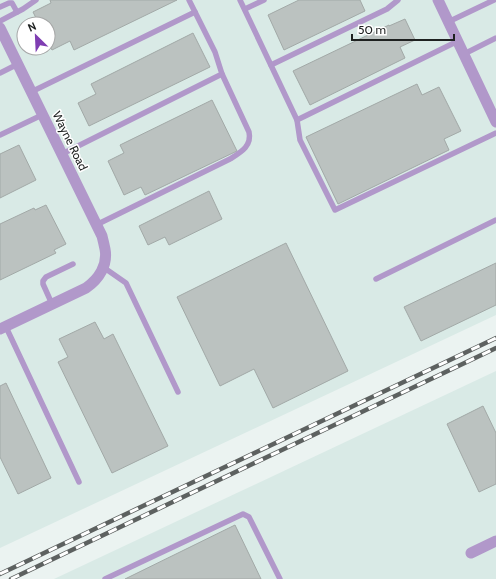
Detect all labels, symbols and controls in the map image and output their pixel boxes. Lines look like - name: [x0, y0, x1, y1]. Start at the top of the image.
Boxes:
- north arrow: [16, 16, 56, 56]
- scale bar: [352, 16, 454, 42]
- text: N: [26, 19, 38, 35]
- text: 50 m: [358, 22, 386, 37]
- street label: Wayne Road: [50, 109, 91, 173]

